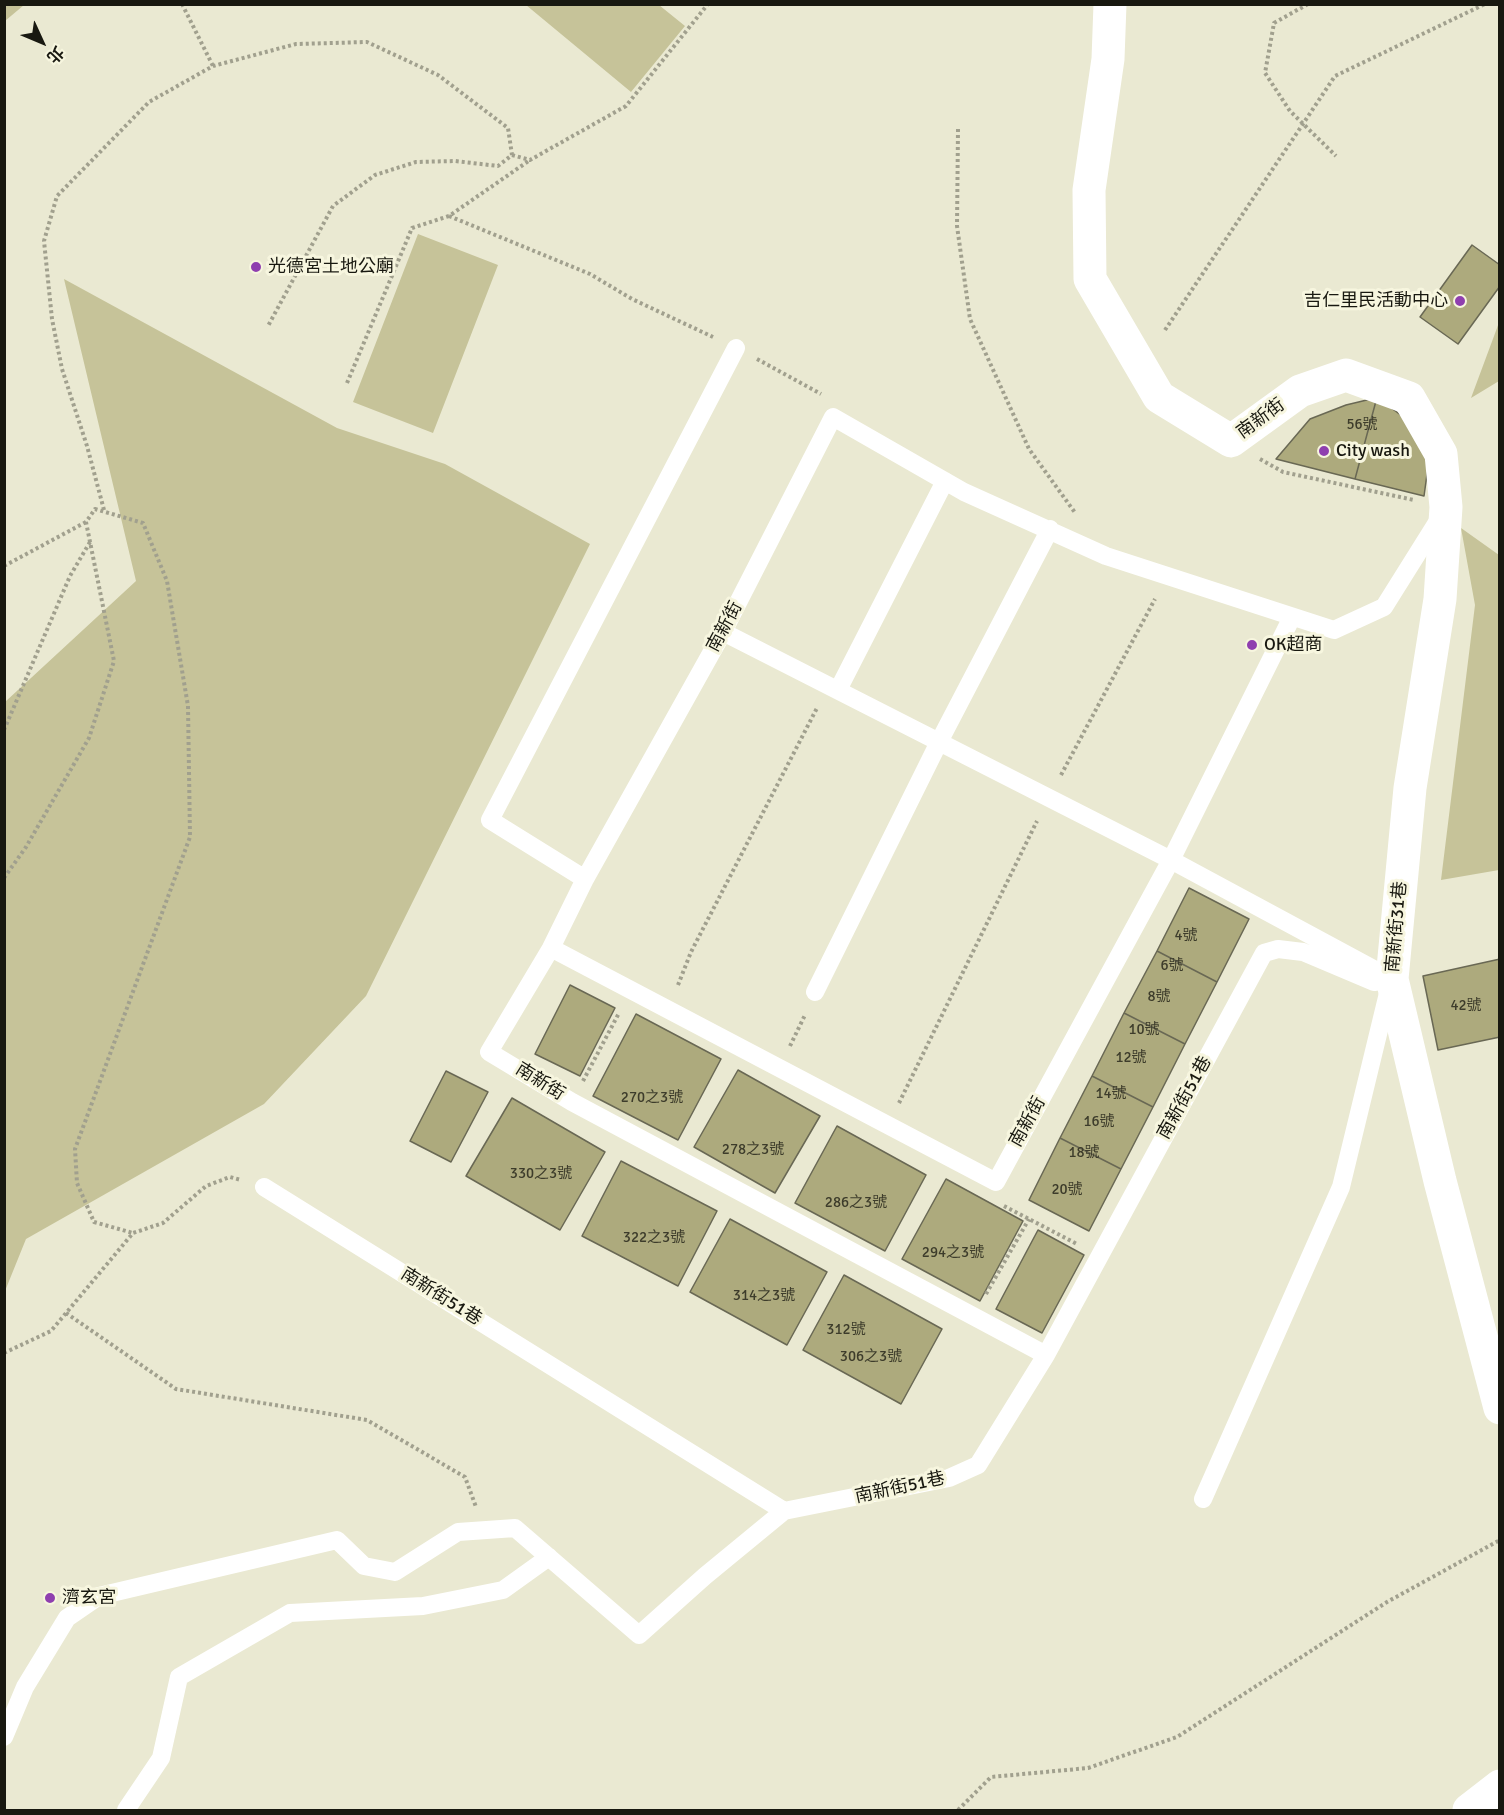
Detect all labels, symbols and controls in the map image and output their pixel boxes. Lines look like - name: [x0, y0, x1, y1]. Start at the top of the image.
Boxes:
- north arrow: [12, 12, 72, 72]
- text: 北: [42, 42, 68, 67]
- place label: 光德宮土地公廟: [268, 256, 394, 278]
- marker: 光德宮土地公廟: [249, 260, 263, 274]
- place label: 吉仁里民活動中心: [1304, 290, 1448, 312]
- marker: 吉仁里民活動中心: [1453, 294, 1467, 308]
- street label: 南新街: [1233, 394, 1289, 444]
- house number: 56號: [1346, 416, 1378, 434]
- place label: City wash: [1336, 440, 1410, 462]
- marker: City wash: [1317, 444, 1331, 458]
- street label: 南新街: [703, 598, 747, 656]
- place label: OK超商: [1264, 634, 1323, 656]
- marker: OK超商: [1245, 638, 1259, 652]
- street label: 南新街31巷: [1382, 881, 1412, 973]
- house number: 4號: [1174, 927, 1198, 945]
- house number: 6號: [1160, 957, 1184, 975]
- house number: 8號: [1147, 988, 1171, 1006]
- house number: 42號: [1450, 997, 1482, 1015]
- house number: 10號: [1128, 1021, 1160, 1039]
- house number: 12號: [1115, 1049, 1147, 1067]
- street label: 南新街51巷: [1153, 1053, 1217, 1143]
- street label: 南新街: [511, 1059, 569, 1105]
- house number: 14號: [1095, 1085, 1127, 1103]
- house number: 270之3號: [621, 1089, 683, 1107]
- street label: 南新街: [1005, 1093, 1051, 1151]
- house number: 16號: [1083, 1113, 1115, 1131]
- house number: 278之3號: [722, 1141, 784, 1159]
- house number: 18號: [1068, 1144, 1100, 1162]
- house number: 330之3號: [510, 1165, 572, 1183]
- house number: 20號: [1051, 1181, 1083, 1199]
- house number: 286之3號: [825, 1194, 887, 1212]
- house number: 322之3號: [623, 1229, 685, 1247]
- house number: 294之3號: [922, 1244, 984, 1262]
- street label: 南新街51巷: [397, 1264, 485, 1330]
- house number: 314之3號: [733, 1287, 795, 1305]
- house number: 312號: [826, 1321, 866, 1339]
- house number: 306之3號: [840, 1348, 902, 1366]
- street label: 南新街51巷: [853, 1468, 947, 1508]
- place label: 濟玄宮: [62, 1587, 116, 1609]
- marker: 濟玄宮: [43, 1591, 57, 1605]

